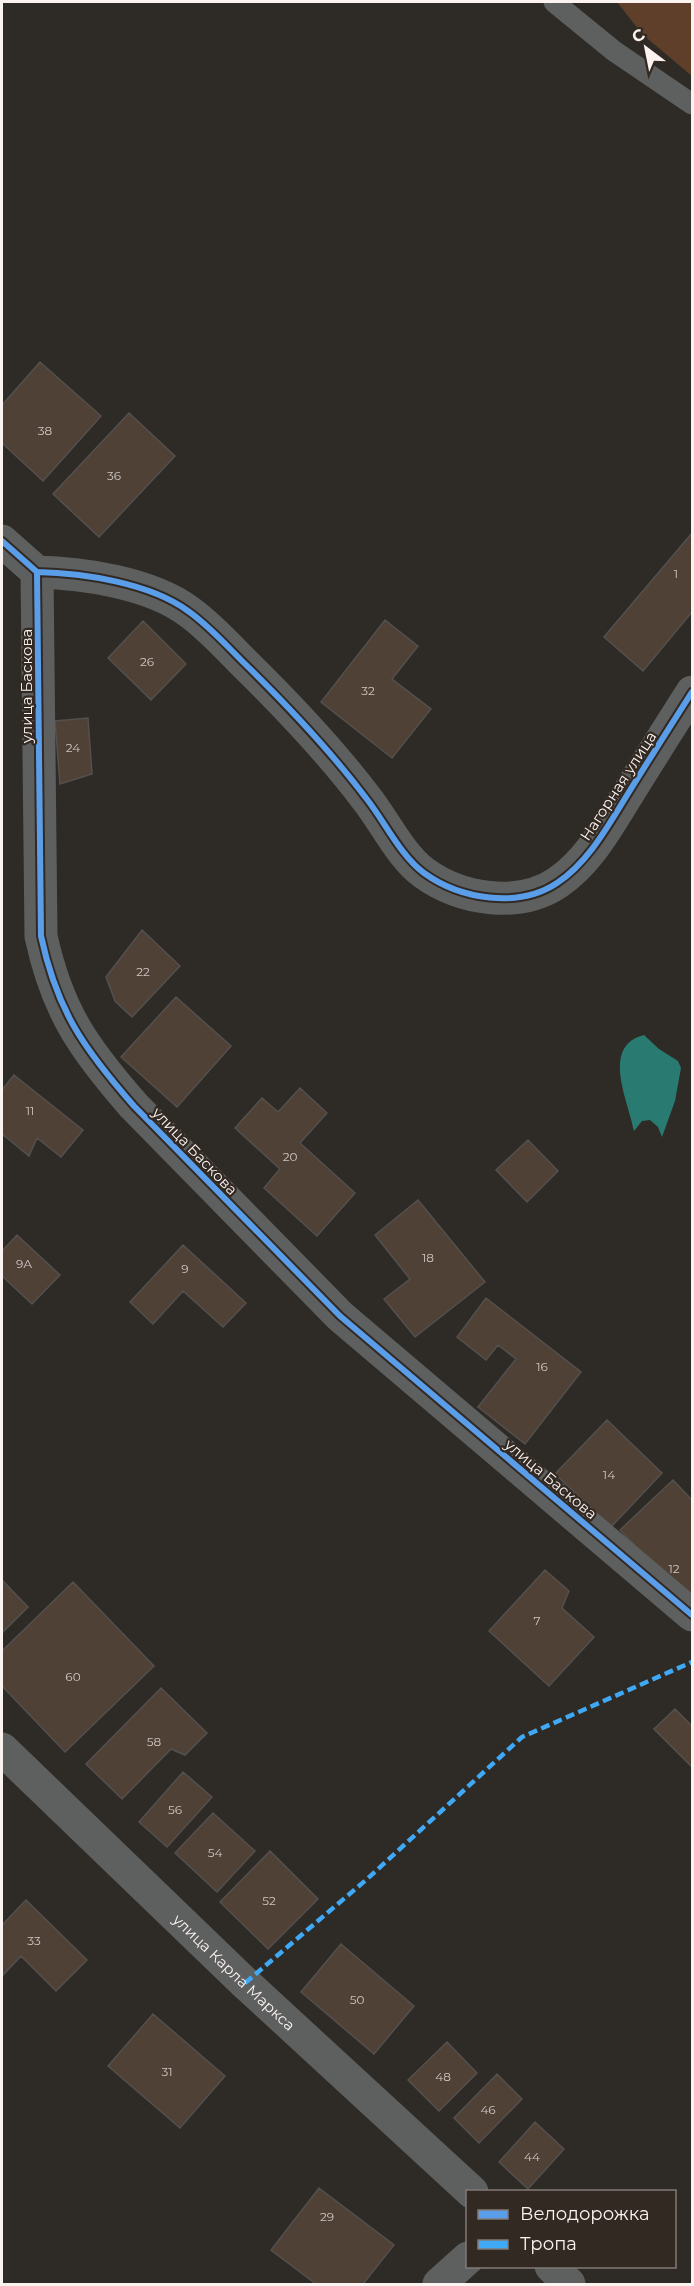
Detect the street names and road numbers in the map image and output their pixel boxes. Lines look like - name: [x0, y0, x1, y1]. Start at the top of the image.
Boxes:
- street label: улица Баскова: [17, 629, 36, 744]
- street label: Нагорная улица: [576, 728, 660, 844]
- street label: улица Баскова: [148, 1102, 242, 1199]
- street label: улица Баскова: [500, 1434, 601, 1523]
- street label: улица Карла Маркса: [168, 1909, 300, 2034]

